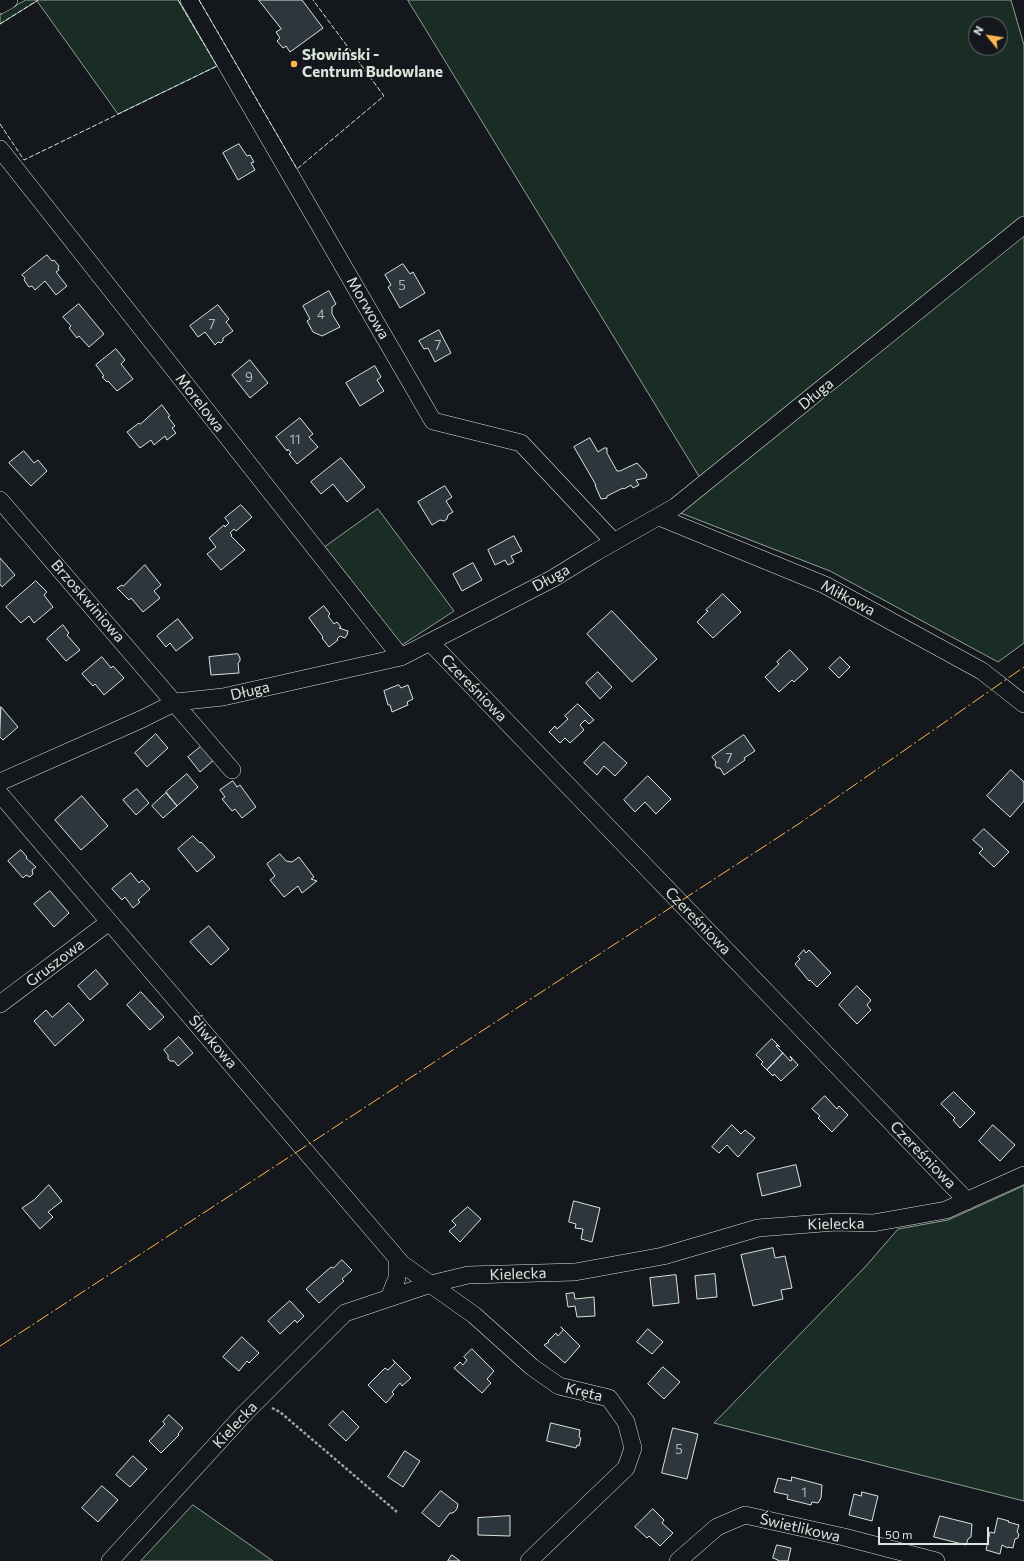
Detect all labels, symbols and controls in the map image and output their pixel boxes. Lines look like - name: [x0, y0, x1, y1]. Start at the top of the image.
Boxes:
- north arrow: [968, 16, 1008, 56]
- text: N: [970, 23, 986, 37]
- place label: Słowiński - Centrum Budowlane: [302, 46, 443, 81]
- marker: Słowiński - Centrum Budowlane: [289, 59, 299, 69]
- street label: Morwowa: [343, 273, 393, 343]
- house number: 5: [398, 278, 406, 294]
- house number: 4: [317, 307, 325, 323]
- house number: 7: [209, 317, 215, 333]
- house number: 7: [435, 338, 441, 354]
- street label: Morelowa: [172, 370, 228, 436]
- house number: 9: [245, 370, 253, 386]
- street label: Długa: [795, 374, 837, 414]
- house number: 11: [289, 432, 301, 448]
- street label: Brzoskwiniowa: [47, 556, 129, 646]
- street label: Długa: [529, 560, 573, 596]
- street label: Miłkowa: [818, 576, 878, 620]
- street label: Czereśniowa: [437, 650, 511, 726]
- street label: Długa: [229, 678, 271, 704]
- house number: 7: [726, 751, 732, 767]
- street label: Czereśniowa: [661, 883, 735, 959]
- street label: Gruszowa: [22, 935, 88, 991]
- street label: Śliwkowa: [185, 1012, 241, 1072]
- street label: Czereśniowa: [886, 1117, 960, 1193]
- street label: Kielecka: [807, 1215, 865, 1233]
- street label: Kielecka: [489, 1264, 547, 1284]
- street label: Kręta: [564, 1379, 604, 1405]
- street label: Kielecka: [209, 1398, 261, 1452]
- house number: 5: [675, 1442, 683, 1458]
- house number: 1: [801, 1485, 807, 1501]
- street label: Świetlikowa: [758, 1510, 842, 1546]
- scale bar: [880, 1519, 991, 1545]
- text: 50 m: [885, 1527, 913, 1541]

